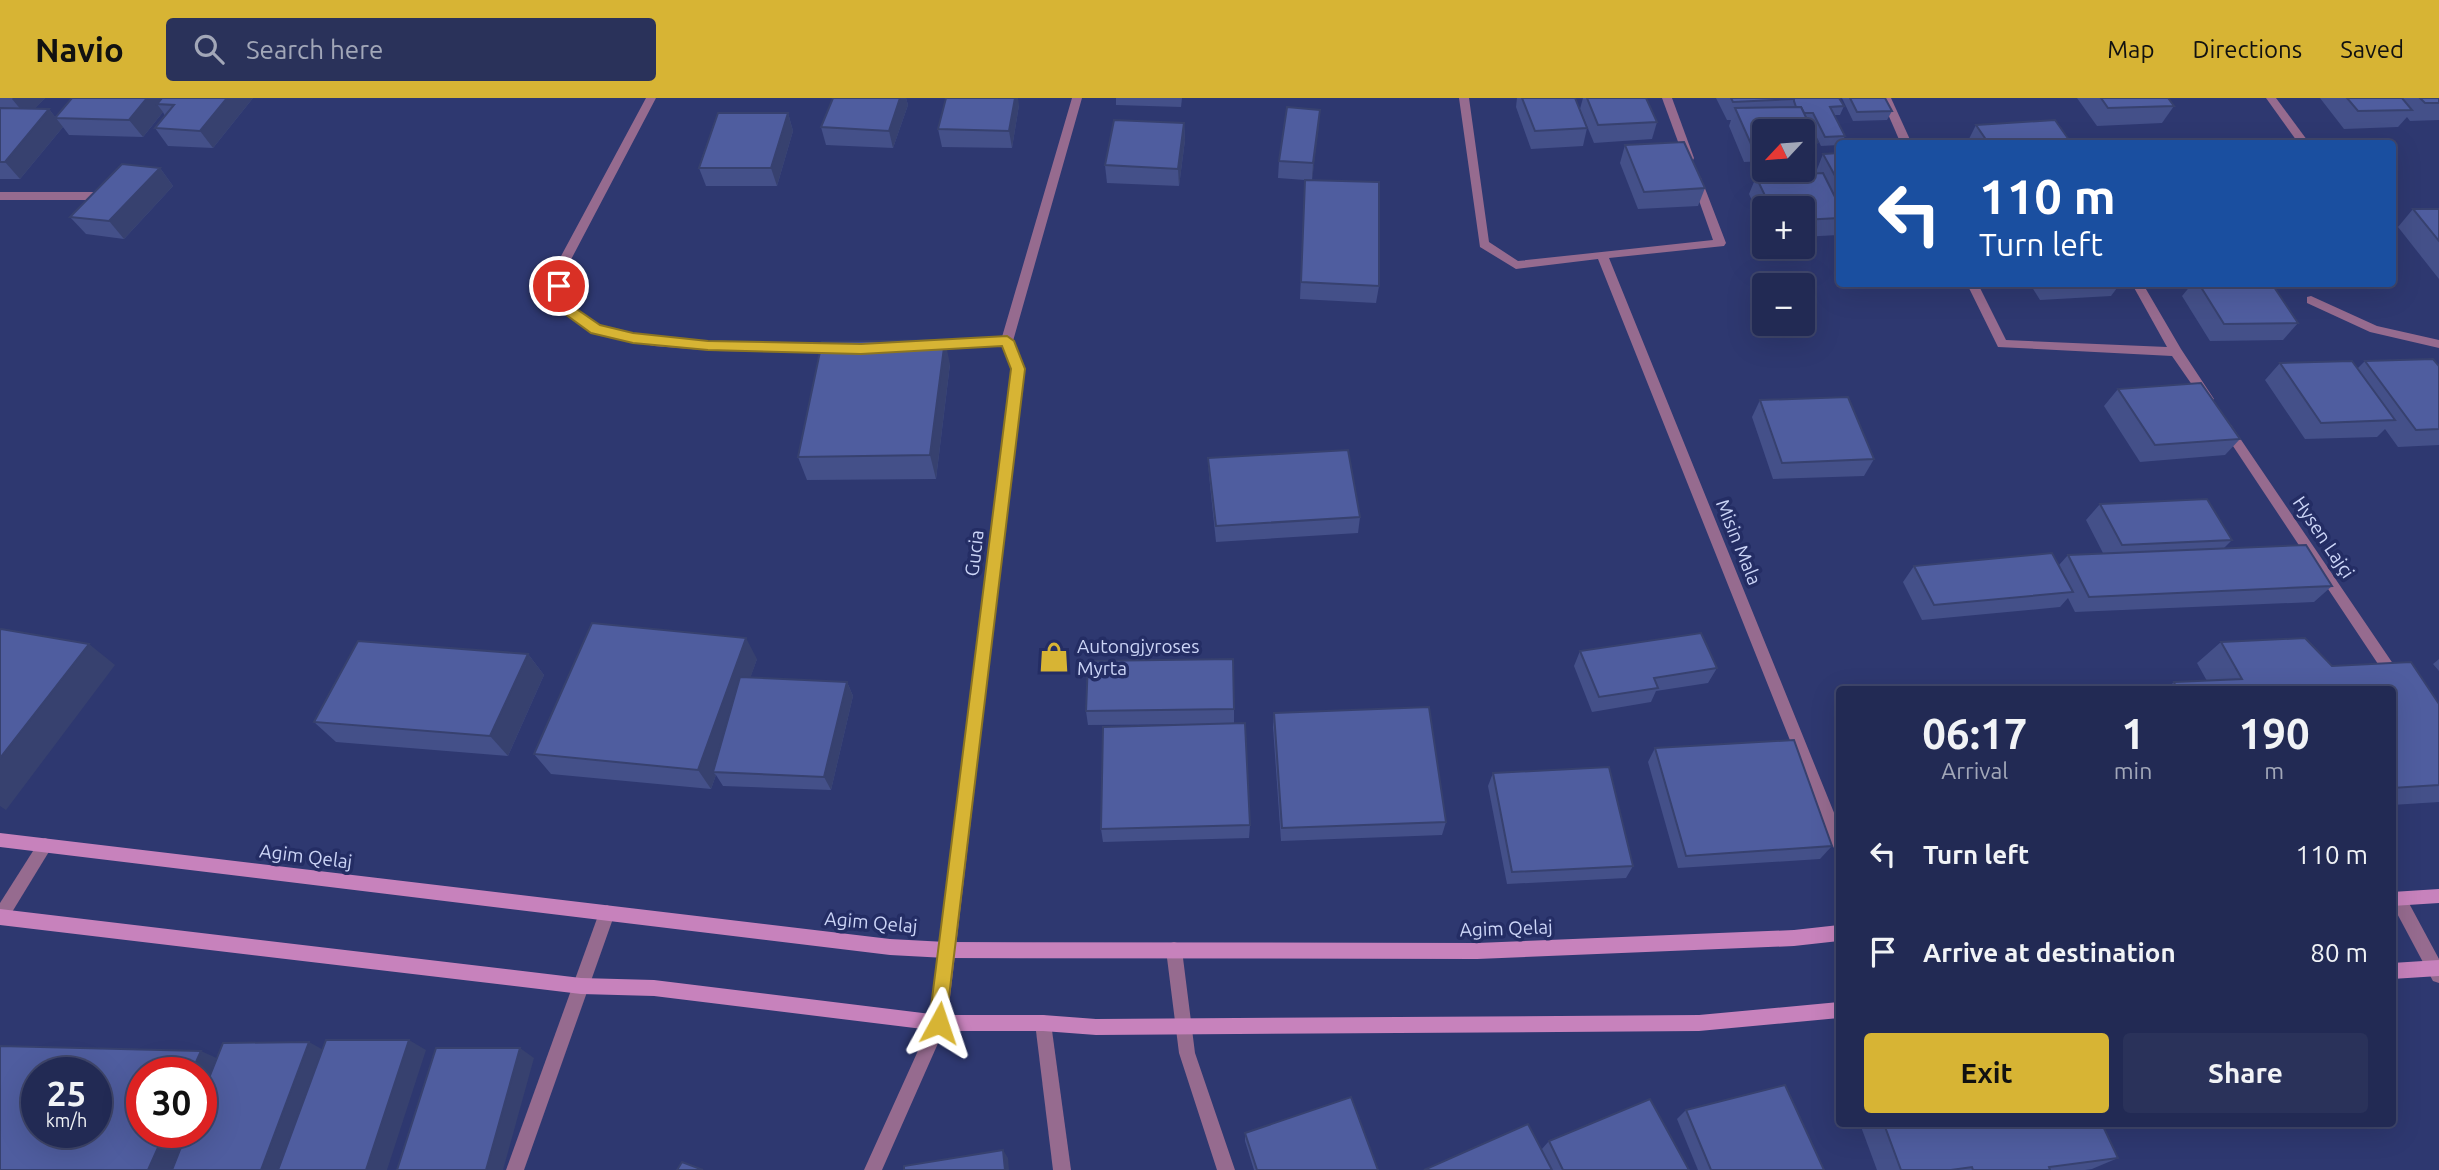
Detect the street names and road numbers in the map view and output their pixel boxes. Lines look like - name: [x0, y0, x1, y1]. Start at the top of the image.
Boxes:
- street label: Hysen Lajçi: [2289, 492, 2359, 582]
- street label: Misin Mala: [1712, 496, 1766, 588]
- street label: Gucia: [960, 528, 988, 578]
- street label: Agim Qelaj: [258, 839, 354, 873]
- street label: Agim Qelaj: [824, 907, 918, 937]
- street label: Agim Qelaj: [1459, 915, 1553, 941]

